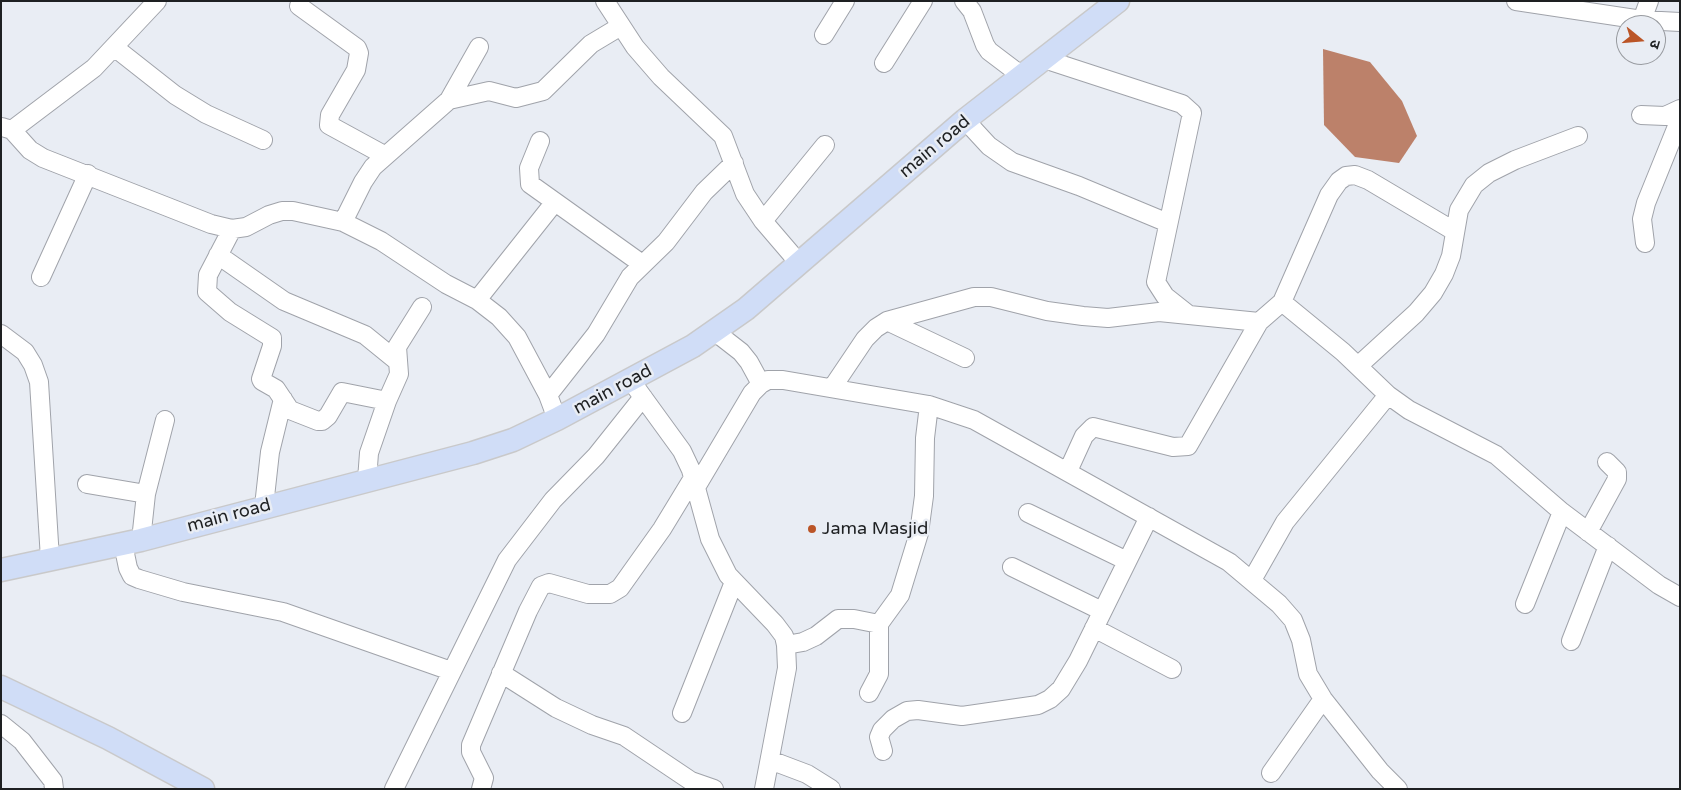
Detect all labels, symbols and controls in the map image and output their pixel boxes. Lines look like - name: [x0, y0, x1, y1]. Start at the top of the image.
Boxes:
- north arrow: [1616, 15, 1666, 65]
- text: उ: [1646, 38, 1664, 51]
- street label: main road: [895, 111, 975, 183]
- street label: main road: [570, 360, 656, 420]
- street label: main road: [185, 494, 273, 538]
- place label: Jama Masjid: [822, 518, 928, 540]
- marker: Jama Masjid: [806, 523, 818, 535]

